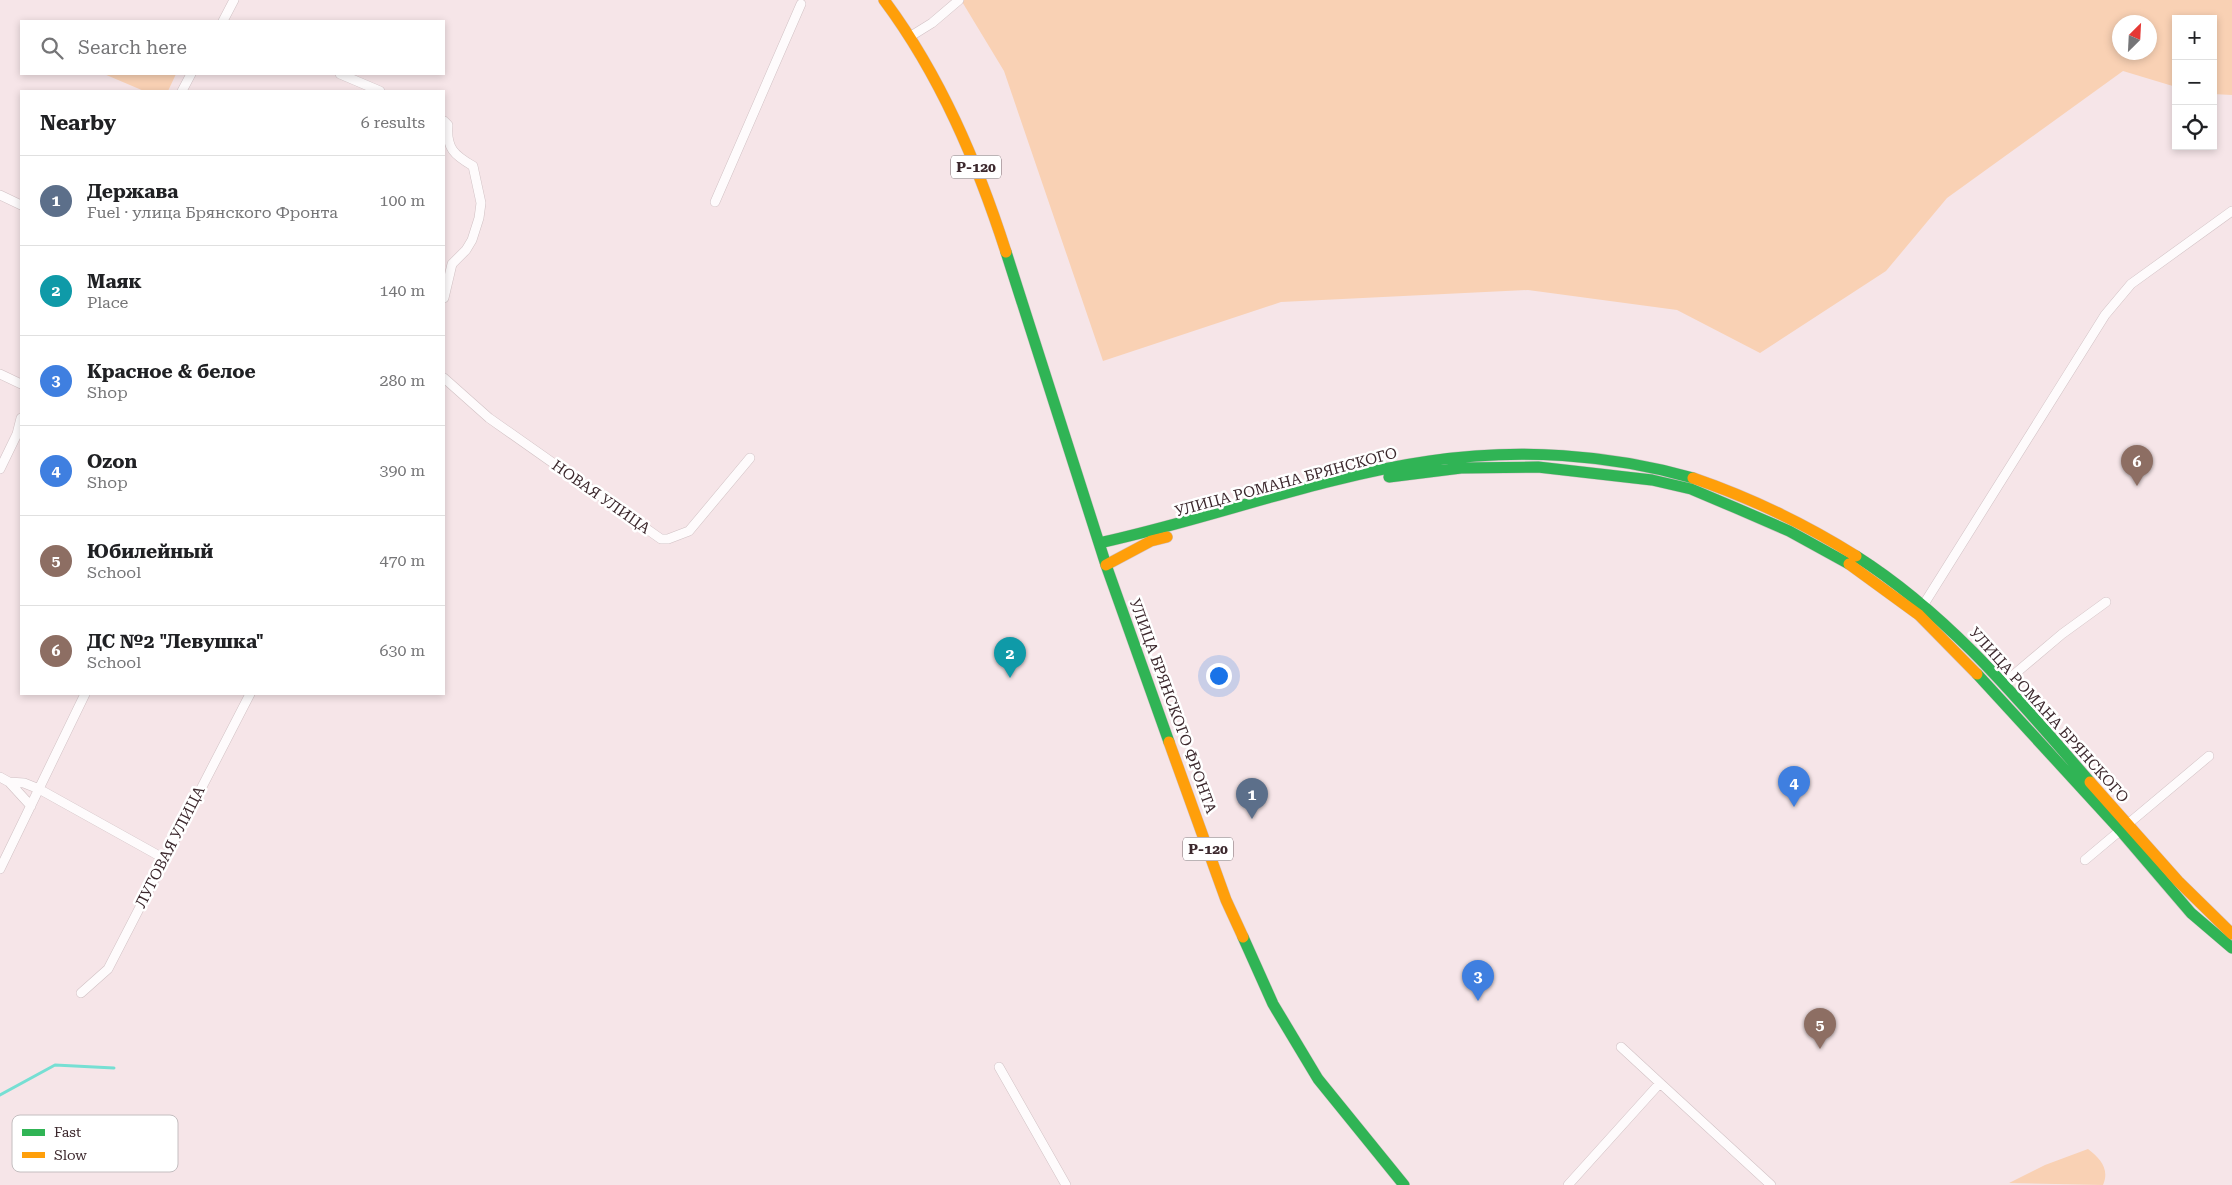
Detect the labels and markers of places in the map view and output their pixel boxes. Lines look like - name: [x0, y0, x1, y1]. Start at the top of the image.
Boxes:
- pin: 6: [2121, 445, 2153, 486]
- pin: 2: [994, 637, 1026, 678]
- pin: 4: [1778, 766, 1810, 807]
- pin: 1: [1236, 778, 1268, 819]
- pin: 3: [1462, 960, 1494, 1001]
- pin: 5: [1804, 1008, 1836, 1049]

